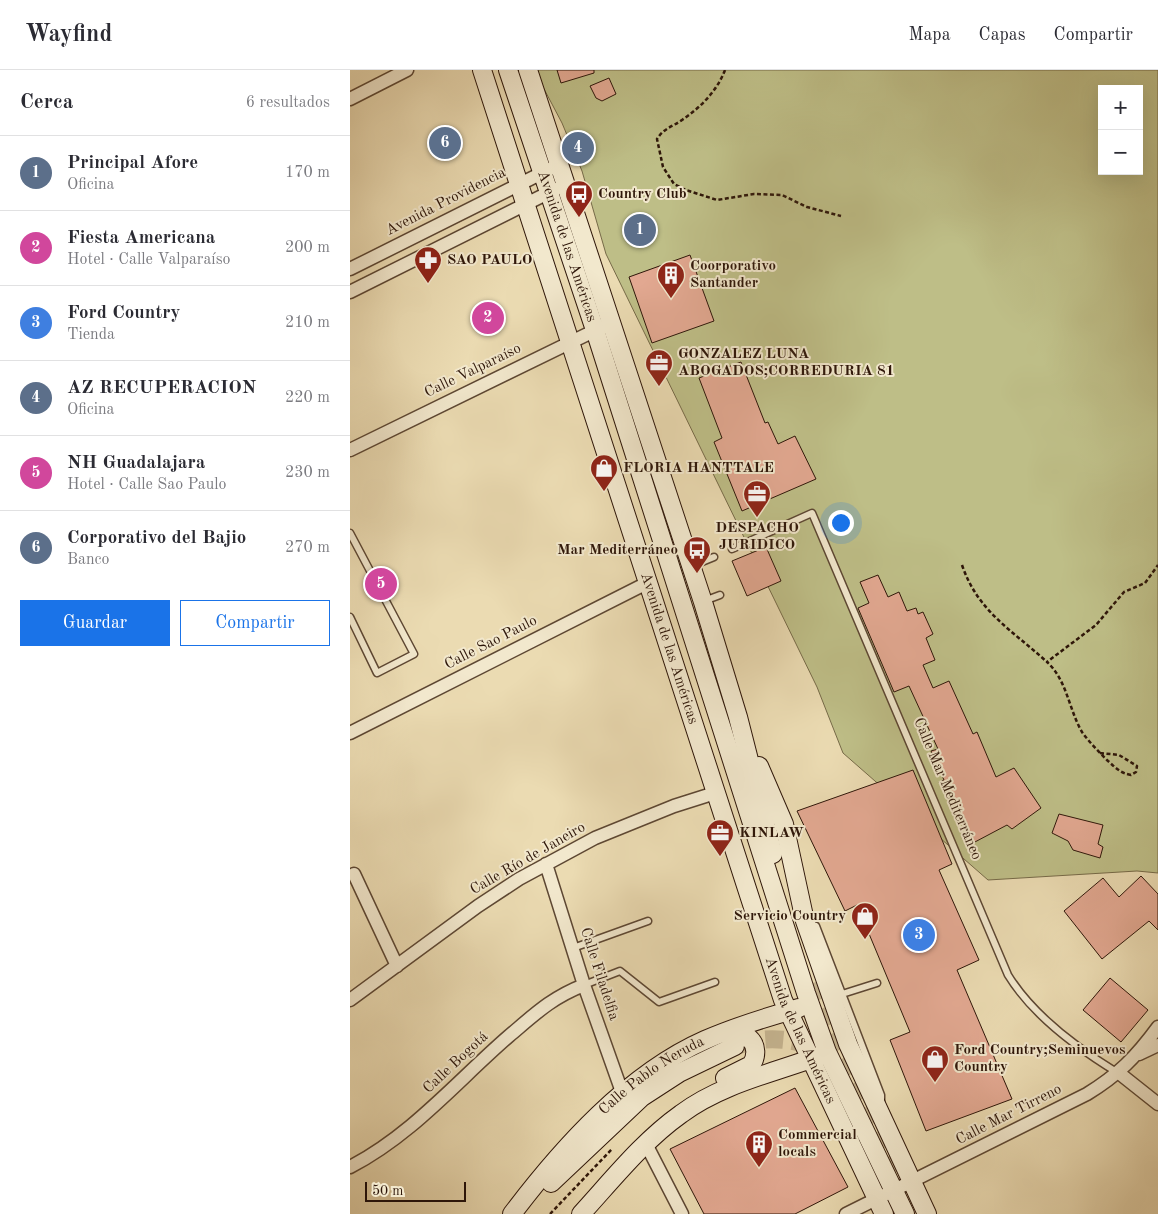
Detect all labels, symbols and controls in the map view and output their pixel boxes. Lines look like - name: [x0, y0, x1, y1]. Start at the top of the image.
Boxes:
- text: Wayfind: [25, 23, 112, 47]
- text: Mapa: [908, 26, 951, 44]
- text: Capas: [979, 26, 1026, 44]
- text: Compartir: [1054, 26, 1133, 44]
- map controls: [1098, 85, 1143, 175]
- button: +: [1098, 85, 1143, 130]
- text: Cerca: [20, 92, 73, 113]
- text: 6 resultados: [246, 95, 330, 111]
- pin: 6: [429, 124, 461, 162]
- pin: 4: [562, 129, 594, 167]
- button: −: [1098, 130, 1143, 175]
- text: Principal Afore: [67, 154, 198, 173]
- text: 1: [31, 165, 41, 181]
- text: 170 m: [285, 165, 330, 181]
- street label: Avenida Providencia: [384, 165, 509, 239]
- street label: Avenida de las Américas: [535, 169, 599, 324]
- text: Oficina: [67, 177, 115, 193]
- bus stop icon: Country Club: [564, 179, 594, 218]
- place label: Country Club: [598, 187, 687, 202]
- pin: 1: [624, 211, 656, 249]
- text: Fiesta Americana: [67, 229, 216, 248]
- text: 2: [31, 240, 41, 256]
- text: 200 m: [285, 240, 330, 256]
- pharmacy icon: SAO PAULO: [413, 245, 443, 284]
- text: Hotel · Calle Valparaíso: [67, 252, 231, 268]
- place label: SAO PAULO: [447, 253, 532, 268]
- place label: Coorporativo Santander: [690, 259, 776, 291]
- building icon: Coorporativo Santander: [656, 260, 686, 299]
- pin: 2: [472, 299, 504, 337]
- text: Ford Country: [67, 304, 181, 323]
- text: 3: [31, 315, 41, 331]
- text: 210 m: [285, 315, 330, 331]
- text: Tienda: [67, 327, 115, 343]
- street label: Calle Valparaíso: [422, 341, 524, 401]
- place label: GONZALEZ LUNA ABOGADOS;CORREDURIA 81: [678, 347, 894, 379]
- office icon: GONZALEZ LUNA ABOGADOS;CORREDURIA 81: [644, 348, 674, 387]
- text: AZ RECUPERACION: [67, 379, 256, 398]
- text: 4: [31, 390, 41, 406]
- text: 220 m: [285, 390, 330, 406]
- text: Oficina: [67, 402, 115, 418]
- shop icon: FLORIA HANTTALE: [589, 453, 619, 492]
- text: NH Guadalajara: [67, 454, 205, 473]
- place label: FLORIA HANTTALE: [623, 461, 774, 476]
- text: 5: [31, 465, 41, 481]
- text: 230 m: [285, 465, 330, 481]
- text: Hotel · Calle Sao Paulo: [67, 477, 227, 493]
- office icon: DESPACHO JURIDICO: [742, 479, 772, 518]
- your location: [828, 510, 854, 536]
- place label: DESPACHO JURIDICO: [715, 521, 799, 553]
- text: Corporativo del Bajio: [67, 529, 246, 548]
- bus stop icon: Mar Mediterráneo: [682, 535, 712, 574]
- text: 6: [31, 540, 41, 556]
- text: 270 m: [285, 540, 330, 556]
- place label: Mar Mediterráneo: [557, 543, 678, 558]
- text: Banco: [67, 552, 110, 568]
- pin: 5: [365, 565, 397, 603]
- street label: Avenida de las Américas: [638, 571, 701, 726]
- button: Guardar: [20, 600, 170, 646]
- button: Compartir: [180, 600, 330, 646]
- street label: Calle Sao Paulo: [442, 613, 540, 673]
- street label: Calle Mar Mediterráneo: [910, 716, 984, 862]
- office icon: KINLAW: [705, 818, 735, 857]
- street label: Calle Río de Janeiro: [468, 820, 588, 898]
- place label: KINLAW: [739, 826, 804, 841]
- shop icon: Servicio Country: [850, 901, 880, 940]
- place label: Servicio Country: [734, 909, 846, 924]
- pin: 3: [903, 916, 935, 954]
- street label: Calle Filadelfia: [577, 926, 621, 1023]
- street label: Avenida de las Américas: [762, 955, 838, 1106]
- street label: Calle Bogotá: [421, 1029, 492, 1097]
- street label: Calle Pablo Neruda: [596, 1034, 707, 1118]
- place label: Ford Country;Seminuevos Country: [954, 1043, 1125, 1075]
- shop icon: Ford Country;Seminuevos Country: [920, 1044, 950, 1083]
- street label: Calle Mar Tirreno: [954, 1082, 1064, 1148]
- place label: Commercial locals: [778, 1128, 857, 1160]
- building icon: Commercial locals: [744, 1129, 774, 1168]
- scale bar: [365, 1179, 466, 1202]
- text: 50 m: [372, 1184, 403, 1198]

